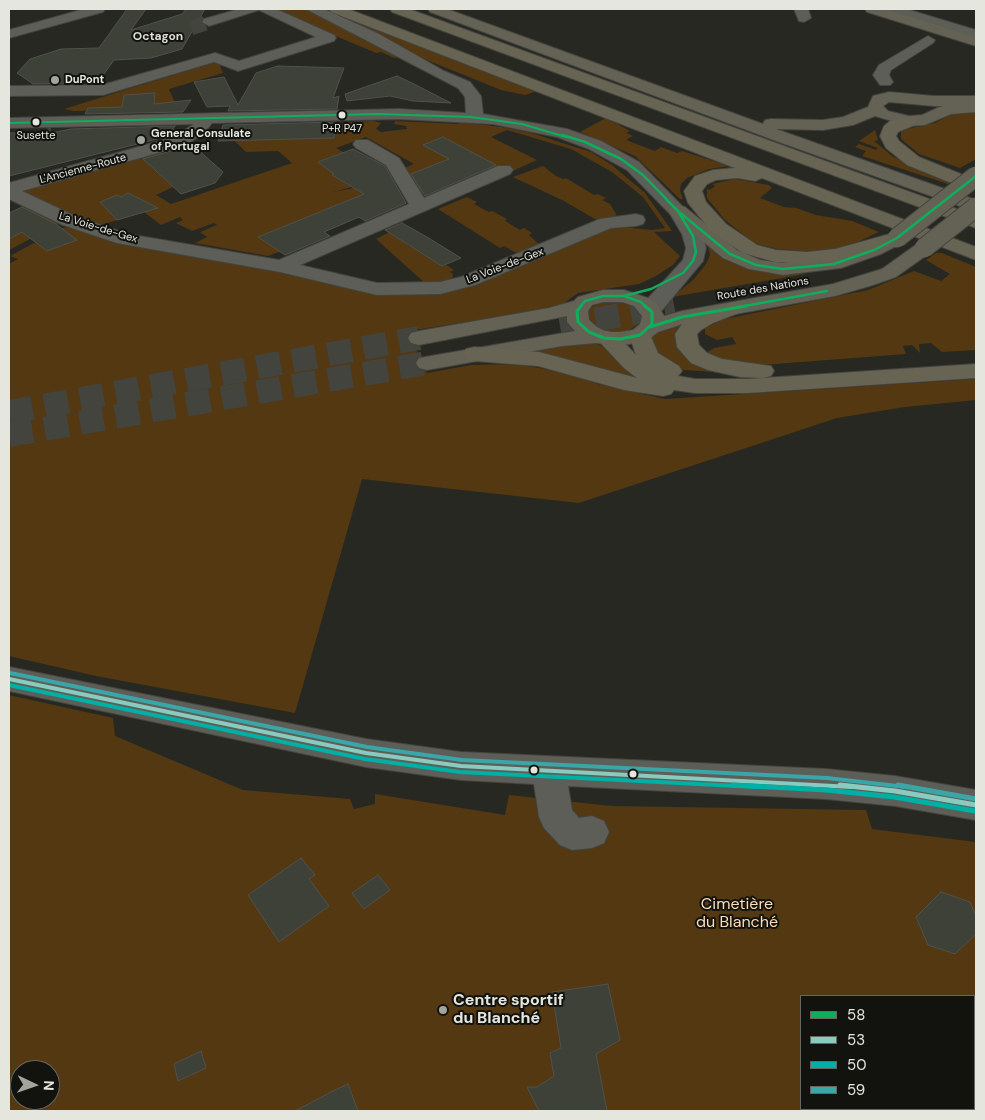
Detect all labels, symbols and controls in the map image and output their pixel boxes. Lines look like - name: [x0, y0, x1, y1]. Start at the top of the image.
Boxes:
- district label: Octagon: [133, 30, 183, 44]
- place label: DuPont: [65, 73, 104, 87]
- marker: DuPont: [49, 74, 61, 86]
- marker: P+R P47: [337, 110, 347, 120]
- marker: Susette: [31, 117, 41, 127]
- place label: P+R P47: [322, 122, 362, 136]
- place label: General Consulate of Portugal: [151, 127, 251, 153]
- place label: Susette: [17, 129, 55, 143]
- marker: General Consulate of Portugal: [135, 134, 147, 146]
- street label: L'Ancienne-Route: [38, 151, 128, 187]
- street label: La Voie-de-Gex: [57, 210, 139, 246]
- street label: La Voie-de-Gex: [465, 245, 545, 287]
- street label: Route des Nations: [716, 274, 810, 304]
- unlabelled marker: [529, 765, 539, 775]
- unlabelled marker: [628, 769, 638, 779]
- park label: Cimetière du Blanché: [696, 895, 778, 933]
- place label: Centre sportif du Blanché: [453, 991, 564, 1029]
- legend: [800, 995, 975, 1110]
- marker: Centre sportif du Blanché: [437, 1004, 449, 1016]
- text: 58: [847, 1005, 865, 1025]
- text: 53: [847, 1030, 865, 1050]
- text: 50: [847, 1055, 866, 1075]
- north arrow: [10, 1060, 60, 1110]
- text: N: [40, 1080, 58, 1091]
- text: 59: [847, 1080, 865, 1100]

